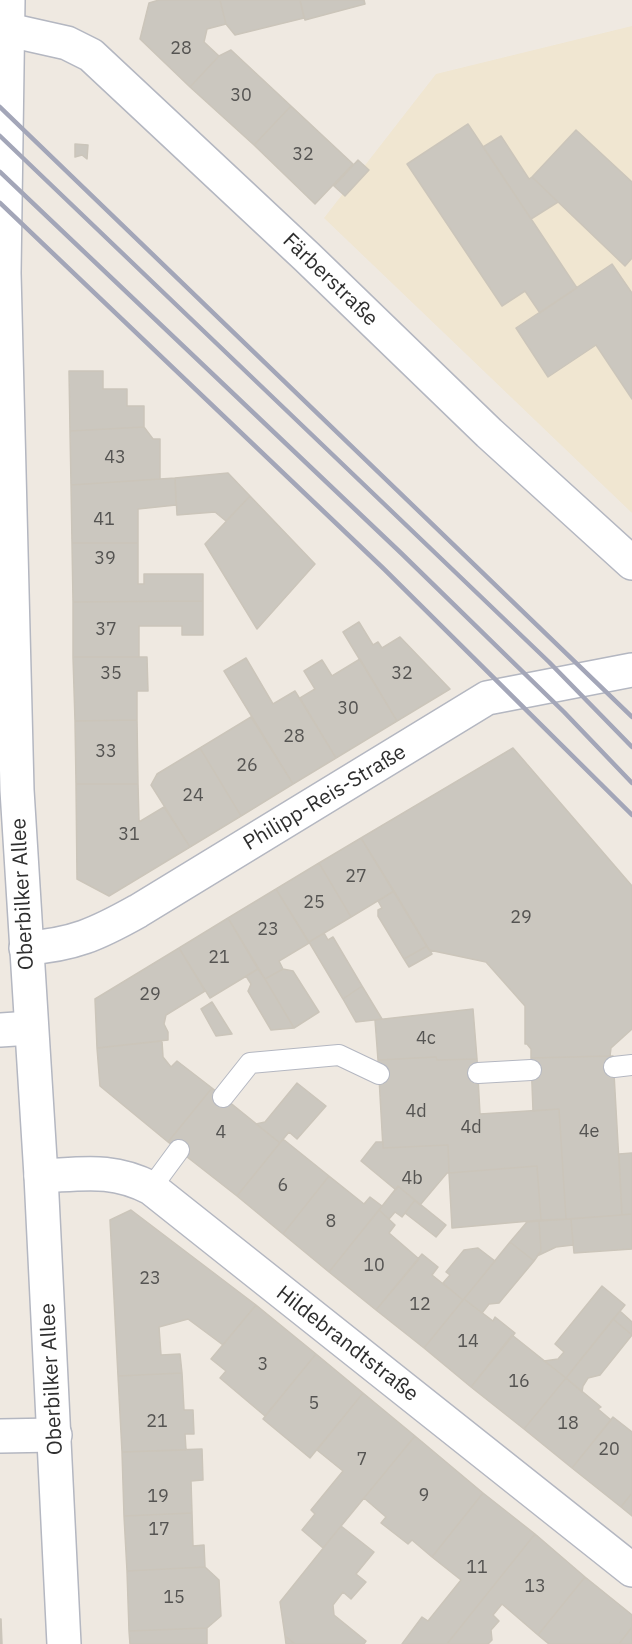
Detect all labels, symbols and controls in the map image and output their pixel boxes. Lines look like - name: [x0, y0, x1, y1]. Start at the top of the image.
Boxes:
- house number: 28: [170, 38, 192, 60]
- house number: 30: [230, 85, 252, 107]
- house number: 32: [292, 144, 314, 166]
- street label: Färberstraße: [277, 228, 383, 332]
- house number: 43: [104, 447, 126, 469]
- house number: 41: [93, 509, 115, 531]
- house number: 39: [94, 548, 116, 570]
- house number: 37: [95, 619, 117, 641]
- house number: 35: [100, 663, 122, 685]
- house number: 32: [391, 663, 413, 685]
- house number: 30: [337, 698, 359, 720]
- house number: 28: [283, 726, 305, 748]
- street label: Philipp-Reis-Straße: [239, 740, 411, 856]
- house number: 33: [95, 741, 117, 763]
- house number: 26: [236, 755, 258, 777]
- house number: 24: [182, 785, 204, 807]
- street label: Oberbilker Allee: [6, 817, 40, 971]
- house number: 31: [118, 824, 140, 846]
- house number: 27: [345, 866, 367, 888]
- house number: 25: [303, 892, 325, 914]
- house number: 29: [510, 907, 532, 929]
- house number: 23: [257, 919, 279, 941]
- house number: 21: [208, 947, 230, 969]
- house number: 29: [139, 984, 161, 1006]
- house number: 4c: [416, 1028, 436, 1050]
- house number: 4d: [405, 1101, 427, 1123]
- house number: 4d: [460, 1117, 482, 1139]
- house number: 4e: [579, 1121, 599, 1143]
- house number: 4: [216, 1122, 226, 1144]
- house number: 4b: [401, 1168, 423, 1190]
- house number: 6: [278, 1175, 288, 1197]
- house number: 8: [326, 1211, 336, 1233]
- house number: 10: [363, 1255, 385, 1277]
- house number: 23: [139, 1268, 161, 1290]
- street label: Hildebrandtstraße: [271, 1281, 423, 1407]
- house number: 12: [409, 1294, 431, 1316]
- street label: Oberbilker Allee: [35, 1302, 69, 1456]
- house number: 14: [457, 1331, 479, 1353]
- house number: 3: [258, 1354, 268, 1376]
- house number: 16: [508, 1371, 530, 1393]
- house number: 5: [309, 1393, 319, 1415]
- house number: 21: [146, 1411, 168, 1433]
- house number: 18: [557, 1413, 579, 1435]
- house number: 20: [598, 1439, 620, 1461]
- house number: 7: [357, 1449, 367, 1471]
- house number: 9: [419, 1485, 429, 1507]
- house number: 19: [147, 1486, 169, 1508]
- house number: 17: [148, 1519, 170, 1541]
- house number: 11: [466, 1557, 488, 1579]
- house number: 13: [524, 1576, 546, 1598]
- house number: 15: [163, 1587, 185, 1609]

